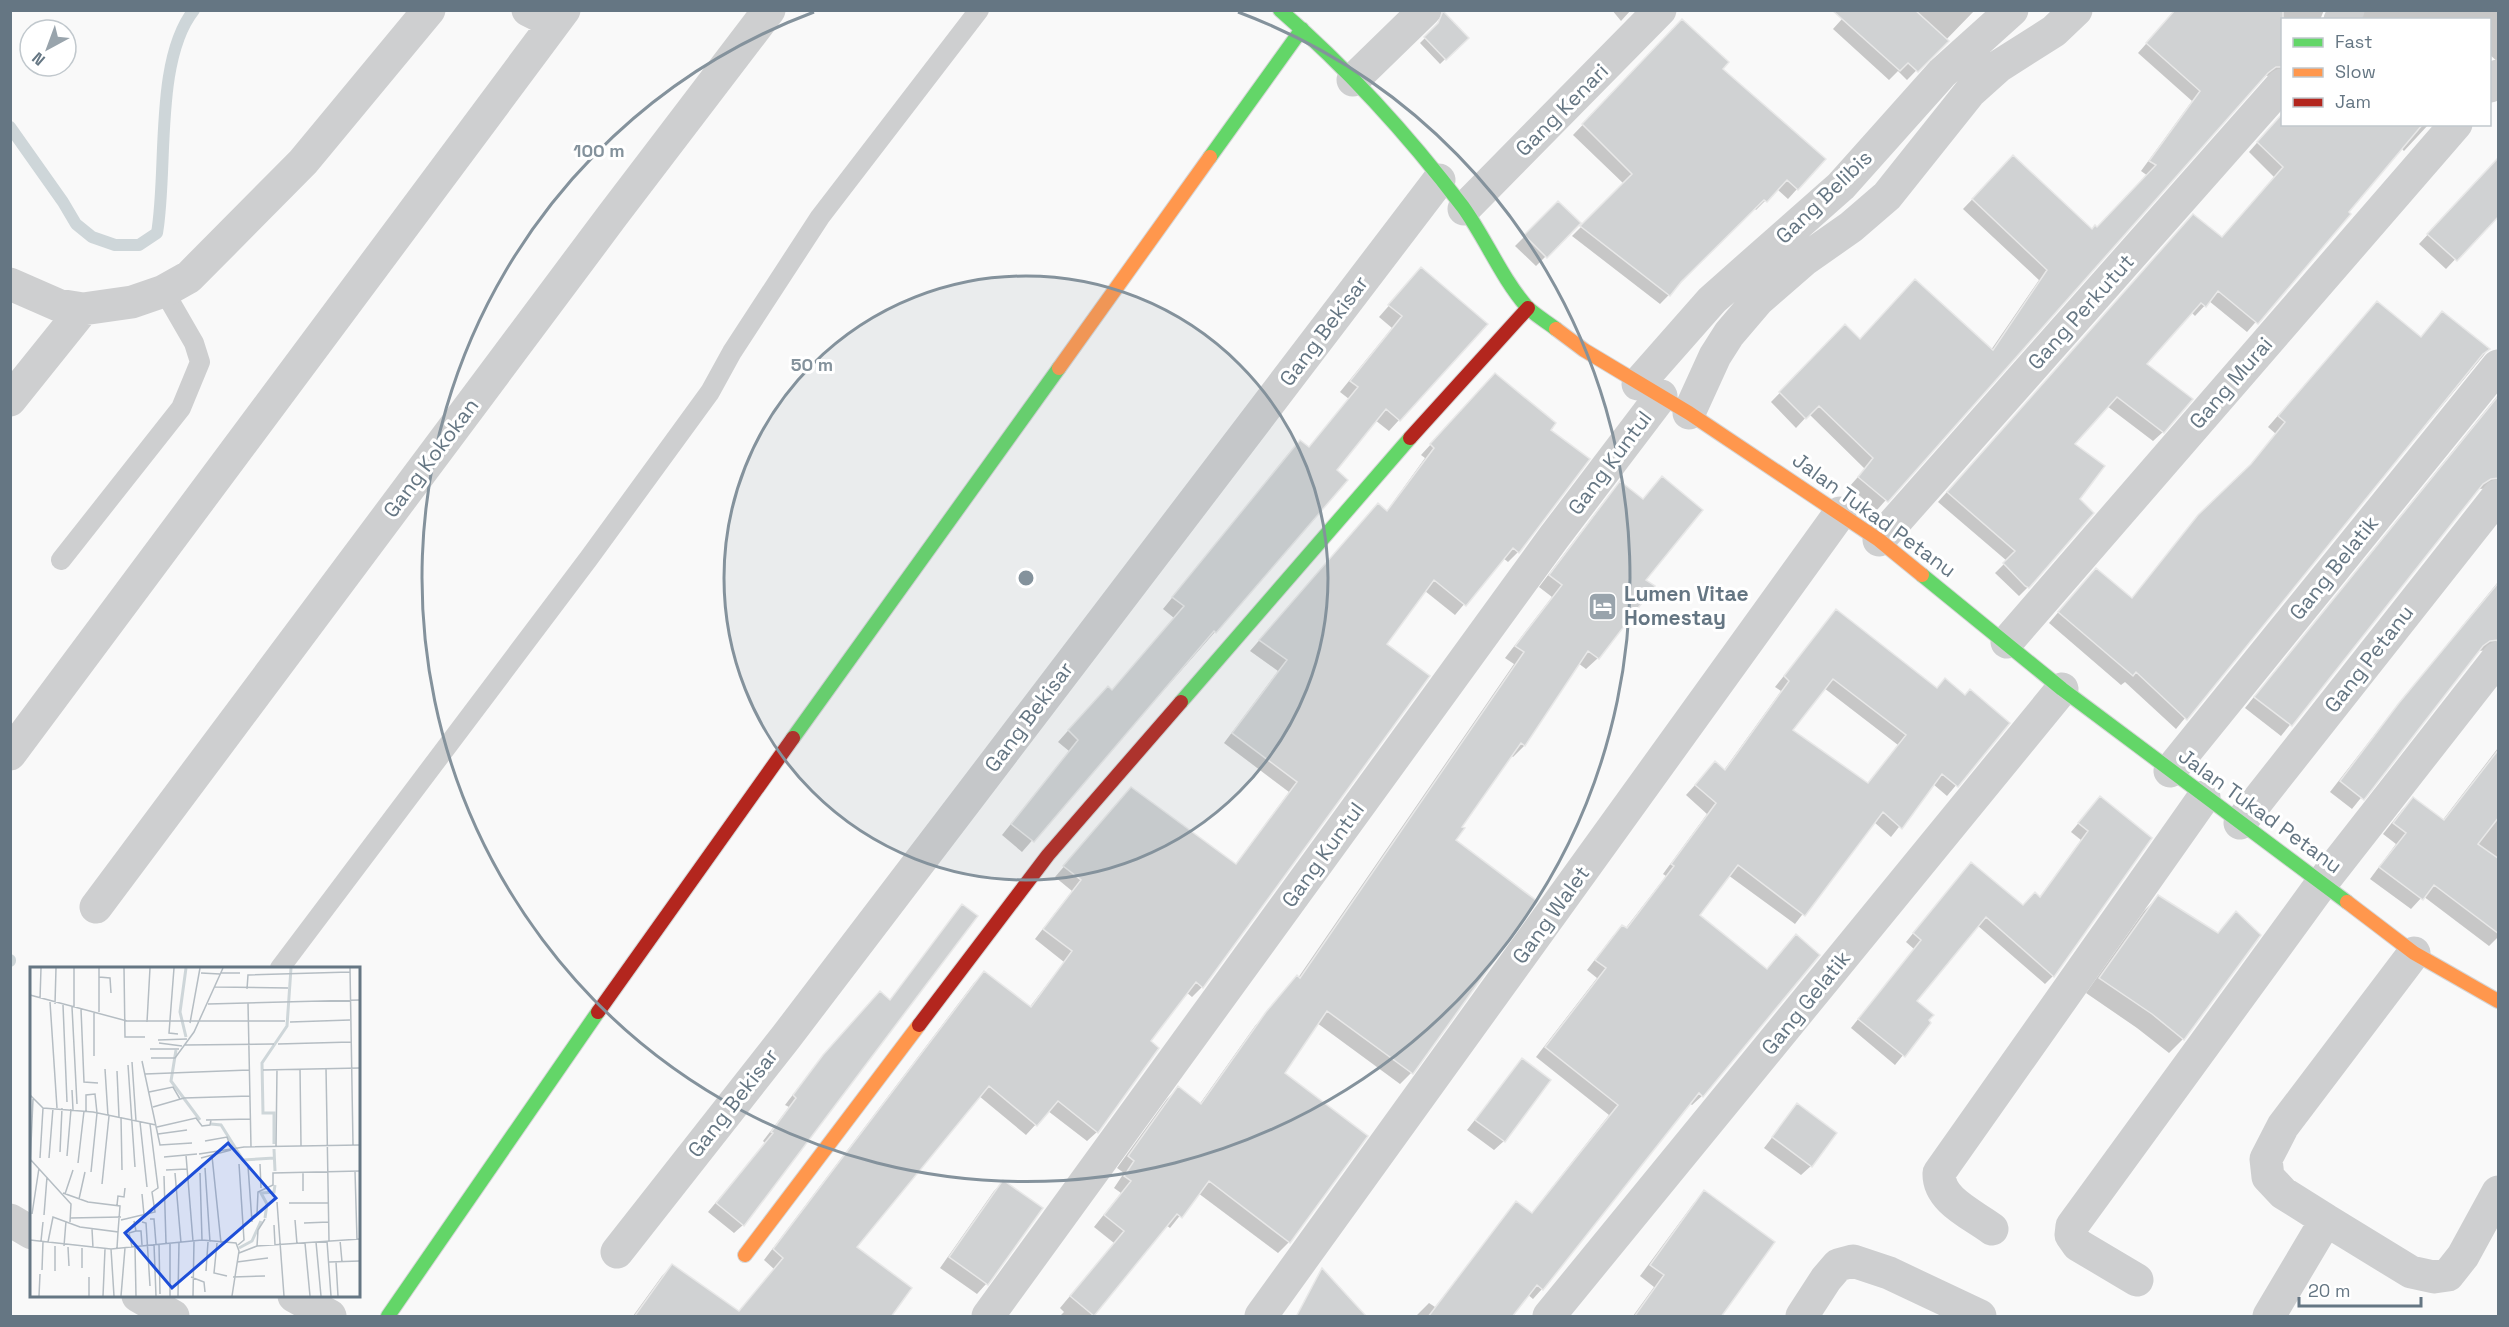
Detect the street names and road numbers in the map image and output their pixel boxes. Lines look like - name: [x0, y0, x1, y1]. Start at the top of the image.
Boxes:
- street label: Gang Kenari: [1509, 57, 1614, 162]
- street label: Gang Belibis: [1770, 144, 1878, 249]
- street label: Gang Perkutut: [2022, 248, 2140, 375]
- street label: Gang Bekisar: [1273, 270, 1374, 391]
- street label: Gang Murai: [2183, 331, 2278, 434]
- street label: Gang Kokokan: [377, 393, 484, 523]
- street label: Gang Kuntul: [1562, 405, 1658, 520]
- street label: Jalan Tukad Petanu: [1787, 446, 1961, 583]
- street label: Gang Belatik: [2283, 510, 2384, 625]
- street label: Gang Petanu: [2318, 599, 2419, 718]
- street label: Gang Bekisar: [978, 656, 1079, 777]
- street label: Jalan Tukad Petanu: [2173, 742, 2347, 879]
- street label: Gang Kuntul: [1275, 797, 1370, 913]
- street label: Gang Walet: [1506, 860, 1595, 969]
- street label: Gang Gelatik: [1755, 945, 1856, 1060]
- street label: Gang Bekisar: [682, 1043, 784, 1163]

